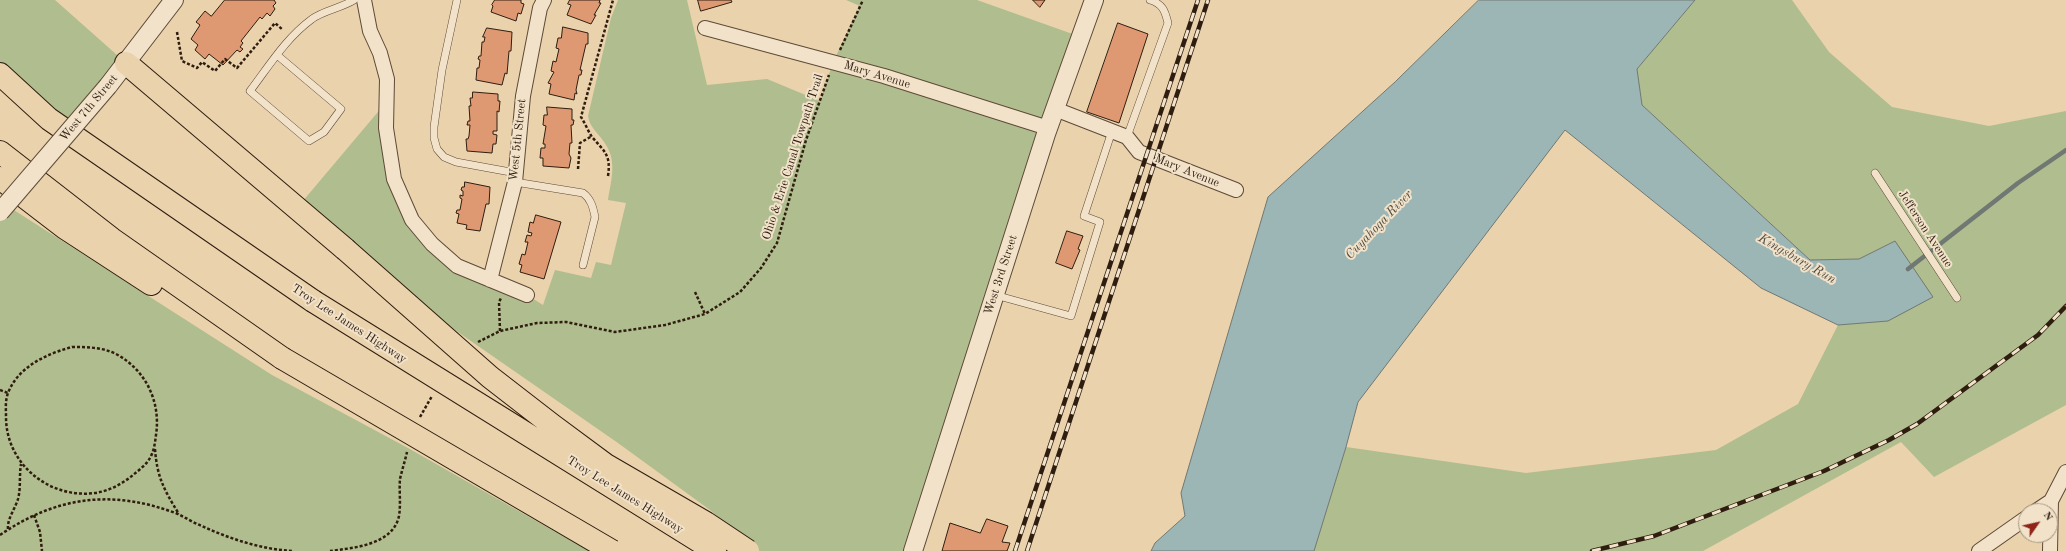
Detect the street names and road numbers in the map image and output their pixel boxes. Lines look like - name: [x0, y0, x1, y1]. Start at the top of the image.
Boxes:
- street label: Mary Avenue: [842, 58, 912, 92]
- street label: West 7th Street: [57, 72, 121, 144]
- street label: Ohio & Erie Canal Towpath Trail: [759, 72, 827, 242]
- street label: West 5th Street: [507, 98, 529, 182]
- street label: Mary Avenue: [1152, 151, 1222, 191]
- street label: Jefferson Avenue: [1895, 188, 1955, 270]
- street label: West 3rd Street: [981, 233, 1021, 317]
- street label: Troy Lee James Highway: [289, 281, 409, 367]
- street label: Troy Lee James Highway: [564, 453, 686, 537]

